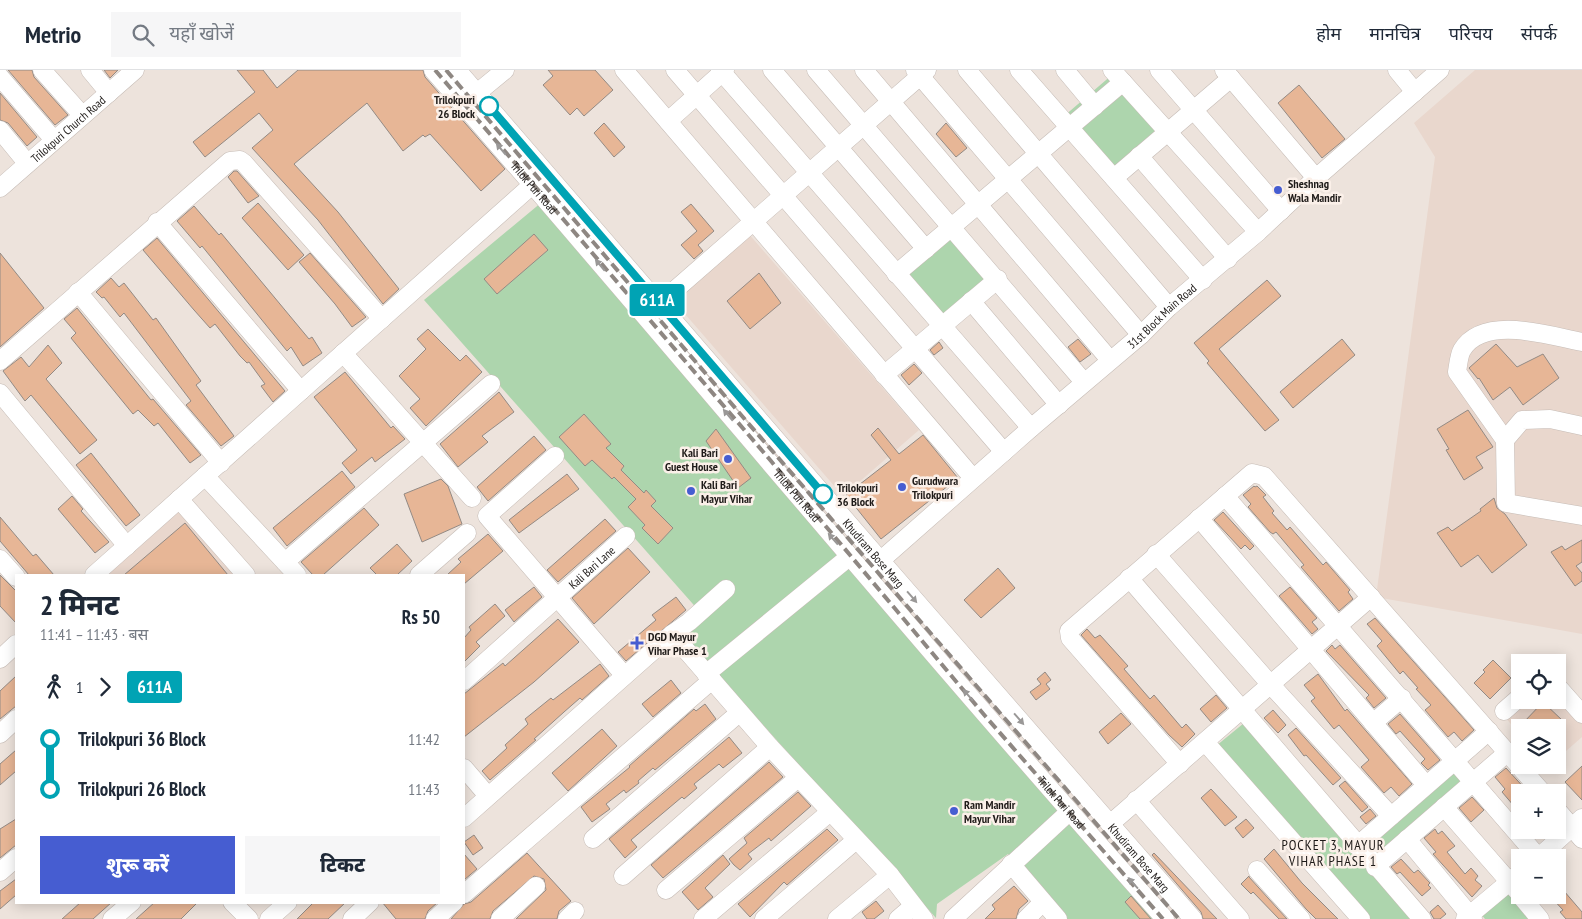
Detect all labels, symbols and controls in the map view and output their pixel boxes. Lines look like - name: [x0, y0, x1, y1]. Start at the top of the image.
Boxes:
- search box: [111, 12, 461, 57]
- text: Metrio: [25, 19, 81, 50]
- icon: search: [129, 21, 157, 49]
- text: यहाँ खोजें: [169, 21, 234, 45]
- text: होम: [1316, 22, 1341, 45]
- text: मानचित्र: [1369, 22, 1421, 45]
- text: परिचय: [1449, 22, 1493, 45]
- text: संपर्क: [1521, 22, 1557, 45]
- street label: Trilokpuri Church Road: [28, 92, 108, 165]
- place label: Trilokpuri 26 Block: [434, 92, 475, 121]
- marker: Trilokpuri 26 Block: [479, 96, 499, 116]
- one-way arrow: [495, 143, 507, 155]
- street label: Trilok Puri Road: [508, 158, 561, 217]
- place label: Sheshnag Wala Mandir: [1287, 176, 1342, 205]
- marker: Sheshnag Wala Mandir: [1272, 184, 1284, 196]
- one-way arrow: [594, 258, 605, 271]
- street label: 31st Block Main Road: [1124, 280, 1199, 351]
- line badge: 611A: [622, 284, 692, 316]
- text: 611A: [640, 288, 674, 311]
- one-way arrow: [722, 409, 733, 422]
- place label: Kali Bari Guest House: [665, 445, 718, 474]
- marker: Kali Bari Guest House: [722, 453, 734, 465]
- street label: Trilok Puri Road: [771, 466, 824, 525]
- place label: Gurudwara Trilokpuri: [912, 473, 958, 502]
- place label: Kali Bari Mayur Vihar: [701, 477, 753, 506]
- place label: Trilokpuri 36 Block: [837, 480, 878, 509]
- marker: Gurudwara Trilokpuri: [896, 481, 908, 493]
- marker: Trilokpuri 36 Block: [813, 484, 833, 504]
- marker: Kali Bari Mayur Vihar: [685, 485, 697, 497]
- street label: Khudiram Bose Marg: [840, 515, 908, 590]
- one-way arrow: [827, 533, 839, 545]
- street label: Kali Bari Lane: [565, 542, 618, 592]
- text: 2 मिनट: [40, 586, 119, 623]
- one-way arrow: [906, 591, 917, 603]
- text: Rs 50: [402, 605, 440, 629]
- text: 11:41 – 11:43 · बस: [40, 624, 148, 644]
- place label: DGD Mayur Vihar Phase 1: [647, 629, 707, 658]
- marker: DGD Mayur Vihar Phase 1: [630, 636, 644, 650]
- map controls: [1511, 654, 1566, 904]
- button: locate: [1511, 654, 1566, 709]
- icon: walk: [40, 673, 68, 701]
- icon: forward: [91, 673, 119, 701]
- text: 611A: [137, 675, 172, 698]
- text: 1: [76, 677, 83, 697]
- one-way arrow: [962, 688, 973, 701]
- one-way arrow: [1013, 713, 1025, 725]
- button: layers: [1511, 719, 1566, 774]
- text: Trilokpuri 36 Block: [78, 727, 206, 751]
- text: 11:42: [408, 729, 440, 749]
- street label: Trilok Puri Road: [1035, 773, 1089, 831]
- text: Trilokpuri 26 Block: [78, 777, 206, 801]
- text: 11:43: [408, 779, 440, 799]
- button: +: [1511, 784, 1566, 839]
- place label: Ram Mandir Mayur Vihar: [964, 797, 1016, 826]
- marker: Ram Mandir Mayur Vihar: [948, 805, 960, 817]
- street label: Khudiram Bose Marg: [1105, 820, 1173, 895]
- button: शुरू करें: [40, 836, 235, 894]
- button: टिकट: [245, 836, 440, 894]
- district label: POCKET 3, MAYUR VIHAR PHASE 1: [1282, 836, 1384, 870]
- button: −: [1511, 849, 1566, 904]
- one-way arrow: [1127, 876, 1138, 889]

